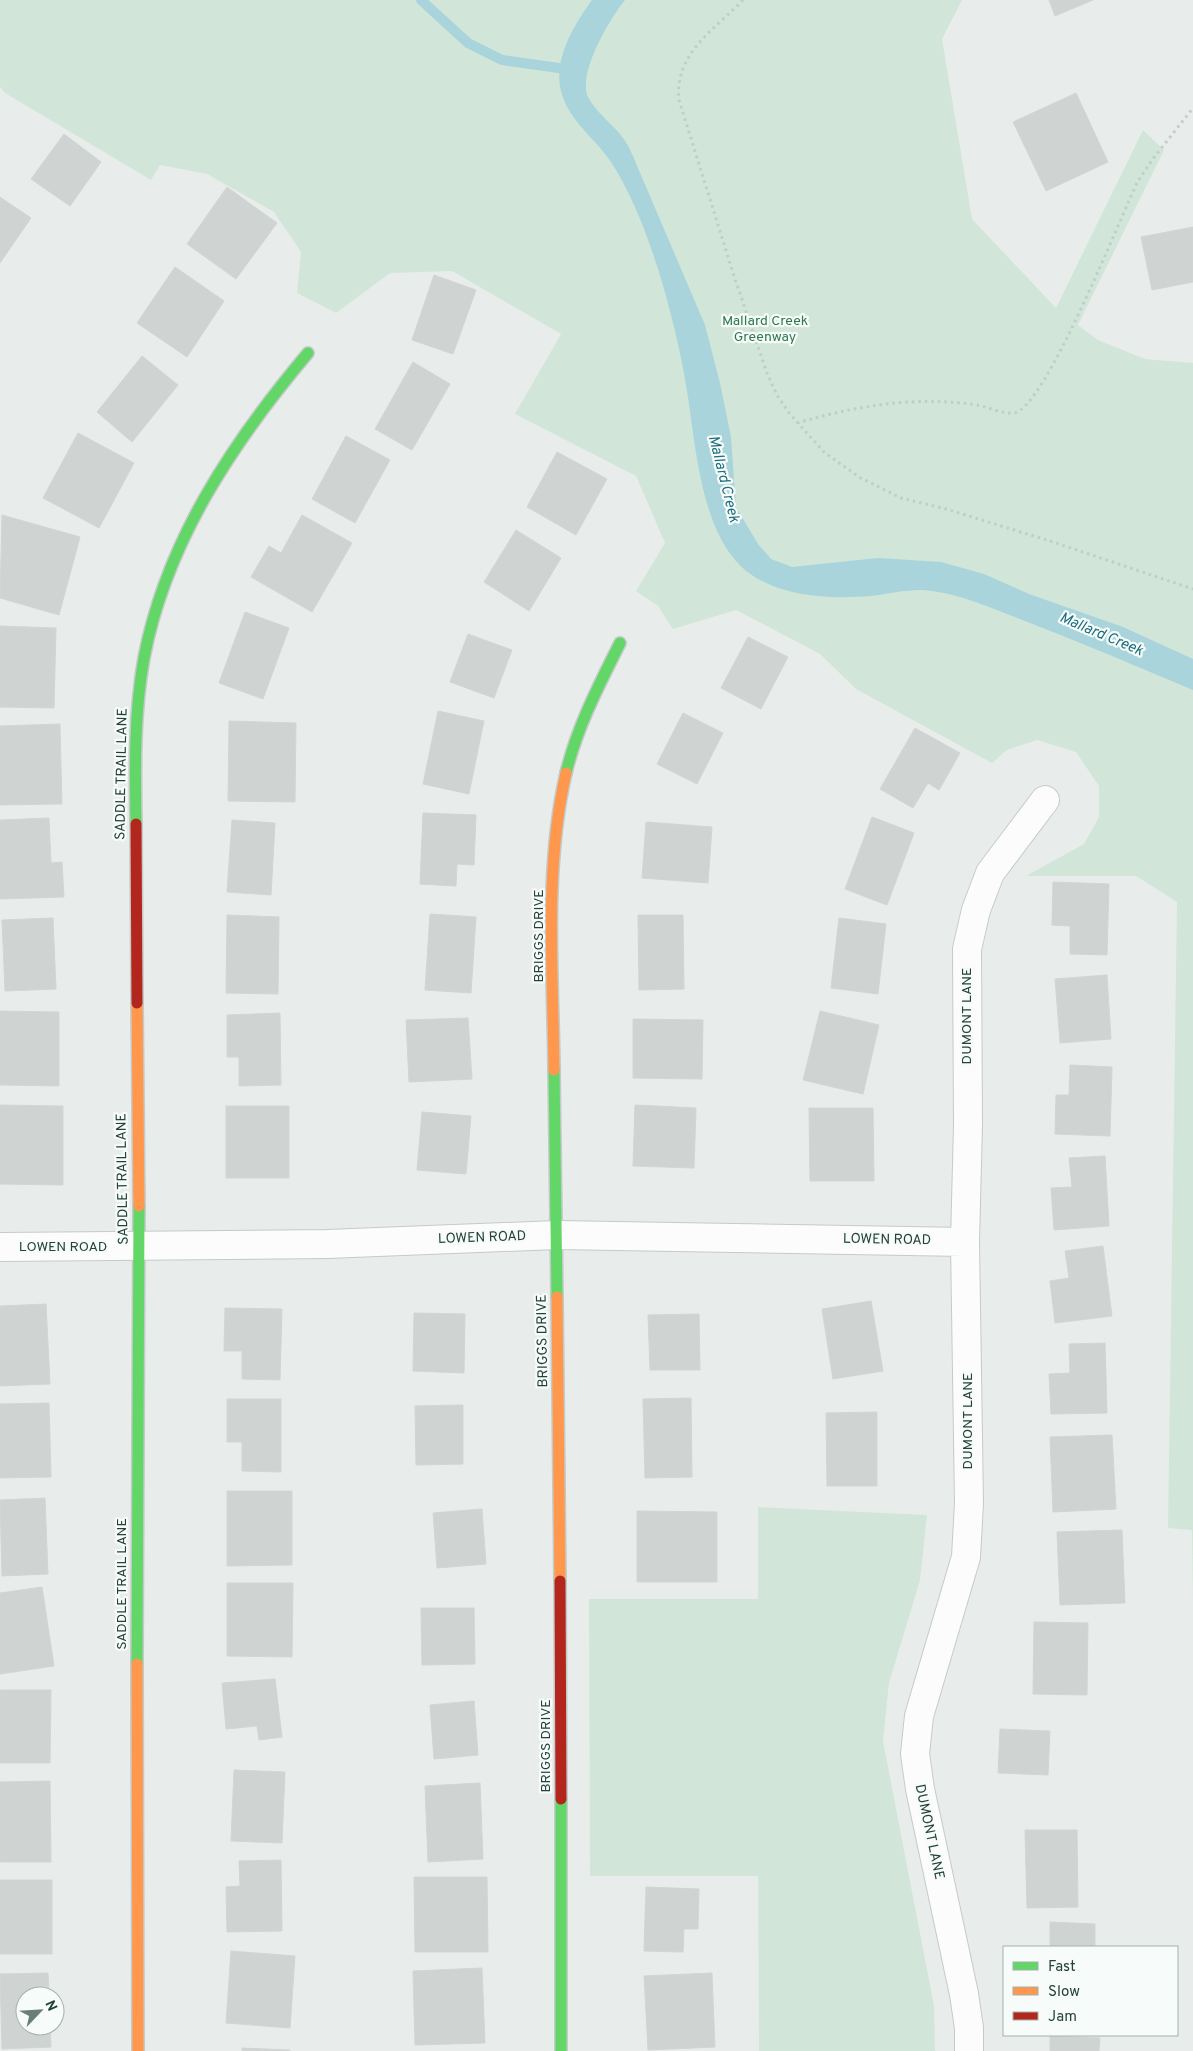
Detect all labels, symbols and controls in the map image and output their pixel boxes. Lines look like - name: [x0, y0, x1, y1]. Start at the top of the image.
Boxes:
- park label: Mallard Creek Greenway: [722, 313, 808, 346]
- water label: Mallard Creek: [703, 434, 743, 525]
- water label: Mallard Creek: [1056, 609, 1146, 661]
- street label: SADDLE TRAIL LANE: [112, 708, 132, 840]
- street label: BRIGGS DRIVE: [531, 889, 548, 983]
- street label: DUMONT LANE: [959, 968, 976, 1064]
- street label: SADDLE TRAIL LANE: [113, 1113, 133, 1245]
- street label: LOWEN ROAD: [438, 1228, 526, 1248]
- street label: LOWEN ROAD: [843, 1231, 931, 1249]
- street label: LOWEN ROAD: [19, 1239, 107, 1256]
- street label: BRIGGS DRIVE: [534, 1294, 552, 1388]
- street label: DUMONT LANE: [960, 1373, 977, 1469]
- street label: SADDLE TRAIL LANE: [114, 1518, 131, 1650]
- street label: BRIGGS DRIVE: [538, 1699, 555, 1793]
- street label: DUMONT LANE: [911, 1783, 947, 1881]
- legend: [1003, 1946, 1178, 2036]
- text: Fast: [1048, 1958, 1076, 1977]
- text: Slow: [1048, 1983, 1080, 2002]
- north arrow: [15, 1986, 65, 2036]
- text: N: [41, 1998, 60, 2014]
- text: Jam: [1048, 2008, 1077, 2027]

